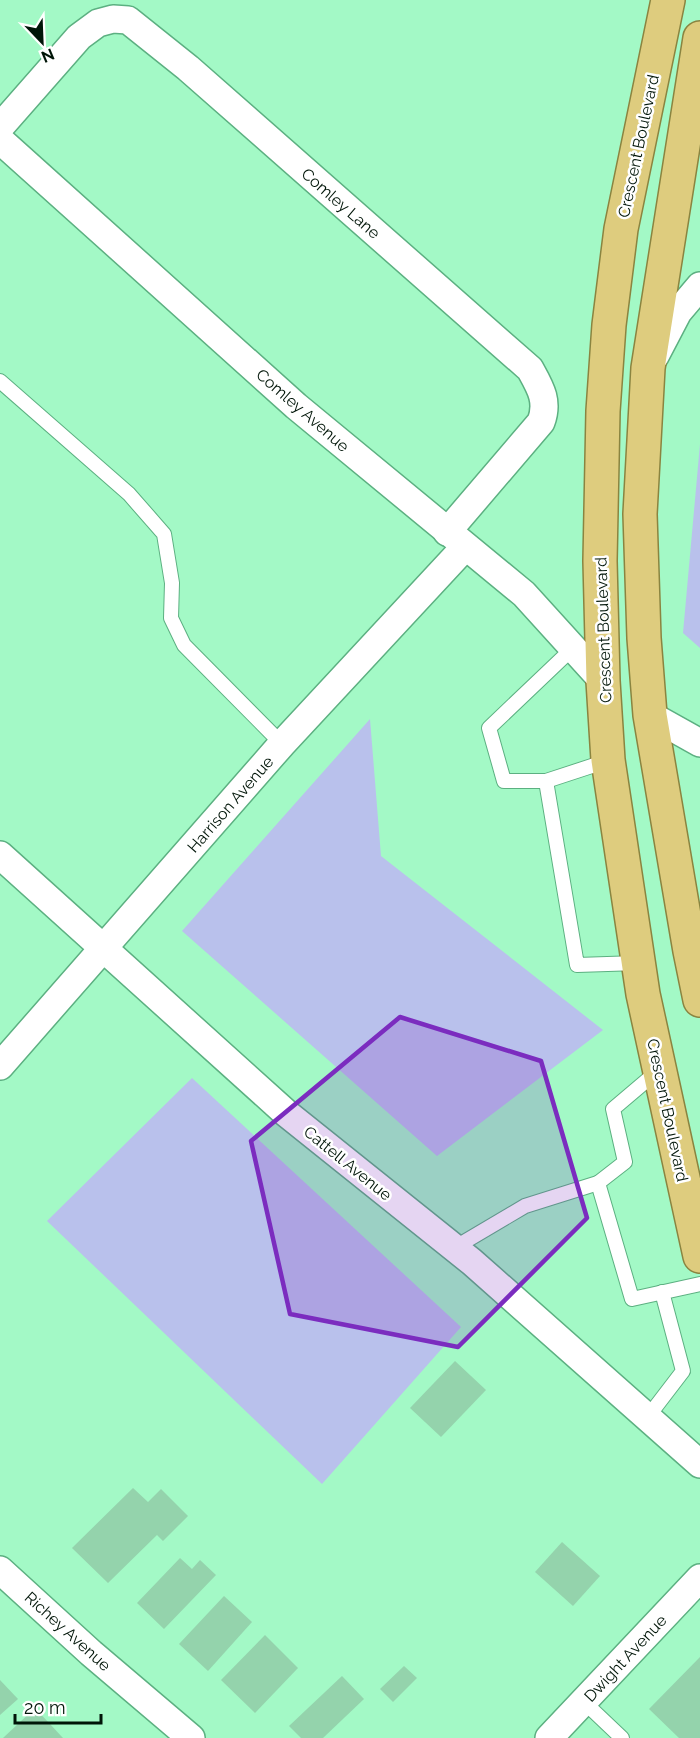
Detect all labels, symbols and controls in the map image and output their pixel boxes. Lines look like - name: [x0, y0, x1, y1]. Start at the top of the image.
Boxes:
- north arrow: [12, 12, 72, 72]
- text: N: [38, 44, 57, 66]
- street label: Crescent Boulevard: [614, 73, 663, 219]
- street label: Comley Lane: [298, 164, 384, 243]
- street label: Comley Avenue: [252, 365, 353, 456]
- street label: Crescent Boulevard: [591, 557, 616, 703]
- street label: Harrison Avenue: [183, 752, 277, 856]
- street label: Crescent Boulevard: [643, 1037, 692, 1183]
- street label: Cattell Avenue: [300, 1122, 395, 1205]
- street label: Richey Avenue: [21, 1588, 115, 1675]
- street label: Dwight Avenue: [580, 1611, 671, 1706]
- scale bar: [15, 1687, 100, 1725]
- text: 20 m: [24, 1697, 66, 1718]

